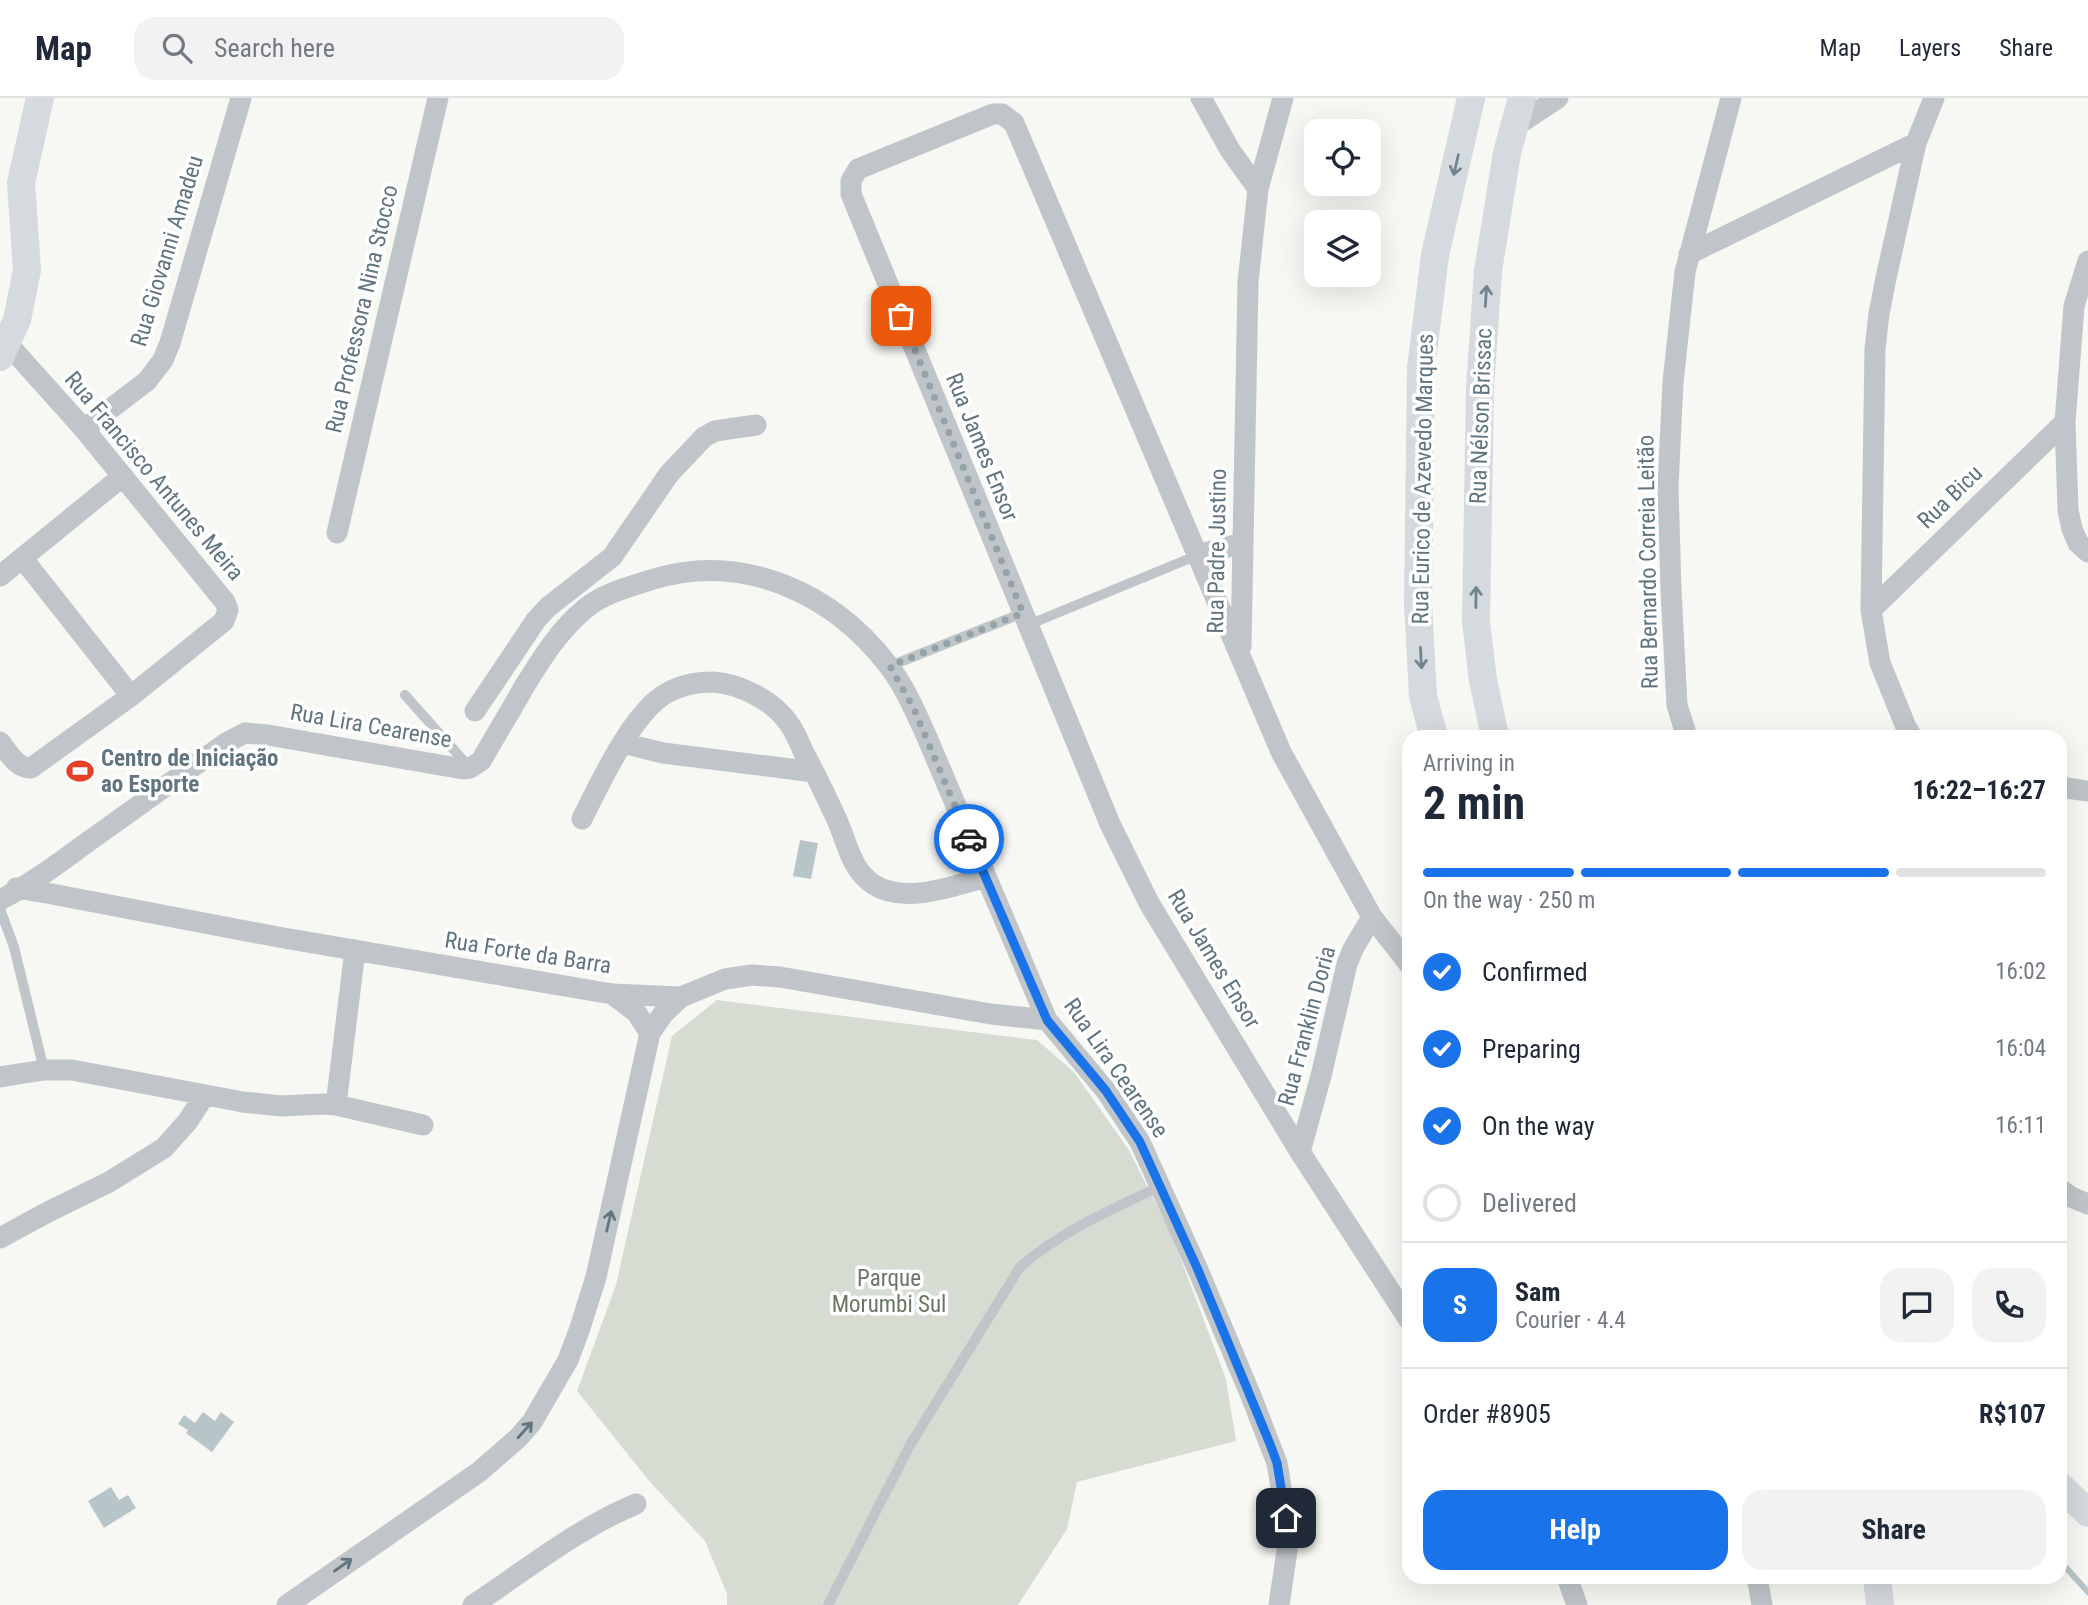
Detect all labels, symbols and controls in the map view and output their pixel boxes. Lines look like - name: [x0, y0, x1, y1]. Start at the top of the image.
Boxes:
- search box: [134, 17, 624, 80]
- text: Map: [35, 29, 92, 68]
- icon: search: [158, 29, 196, 67]
- text: Search here: [214, 33, 335, 63]
- text: Map: [1820, 34, 1861, 62]
- text: Layers: [1899, 34, 1961, 62]
- text: Share: [1999, 34, 2053, 62]
- map controls: [1304, 119, 1381, 287]
- button: locate: [1304, 119, 1381, 196]
- street label: Rua Giovanni Amadeu: [125, 152, 209, 350]
- one-way arrow: [1448, 153, 1461, 175]
- street label: Rua Professora Nina Stocco: [320, 182, 404, 436]
- button: layers: [1304, 210, 1381, 287]
- one-way arrow: [1480, 285, 1493, 308]
- pin: [871, 286, 931, 346]
- icon: bag: [882, 297, 920, 335]
- street label: Rua Nélson Brissac: [1464, 328, 1498, 504]
- street label: Rua Eurico de Azevedo Marques: [1407, 333, 1439, 625]
- street label: Rua Francisco Antunes Meira: [59, 366, 249, 586]
- street label: Rua James Ensor: [940, 369, 1024, 525]
- street label: Rua Bernardo Correia Leitão: [1632, 435, 1664, 689]
- street label: Rua Bicu: [1912, 460, 1988, 534]
- street label: Rua Padre Justino: [1202, 468, 1232, 634]
- one-way arrow: [1470, 585, 1483, 608]
- one-way arrow: [1414, 646, 1427, 669]
- street label: Rua Lira Cearense: [288, 699, 454, 753]
- place label: Centro de Iniciação ao Esporte: [101, 745, 279, 798]
- text: Arriving in: [1423, 750, 1515, 777]
- sports icon: Centro de Iniciação ao Esporte: [65, 756, 95, 786]
- text: 16:22–16:27: [1912, 775, 2046, 805]
- text: 2 min: [1423, 776, 1525, 830]
- courier: [934, 804, 1004, 874]
- icon: car: [950, 820, 988, 858]
- street label: Rua James Ensor: [1162, 885, 1266, 1033]
- text: On the way · 250 m: [1423, 887, 1595, 914]
- street label: Rua Forte da Barra: [443, 927, 613, 979]
- street label: Rua Franklin Doria: [1273, 943, 1341, 1109]
- icon: check: [1423, 953, 1461, 991]
- text: Confirmed: [1482, 957, 1588, 987]
- text: 16:02: [1995, 958, 2046, 985]
- street label: Rua Lira Cearense: [1058, 993, 1174, 1143]
- icon: check: [1423, 1030, 1461, 1068]
- text: Preparing: [1482, 1034, 1581, 1064]
- text: 16:04: [1995, 1035, 2046, 1062]
- icon: check: [1423, 1107, 1461, 1145]
- text: On the way: [1482, 1111, 1595, 1141]
- text: 16:11: [1995, 1112, 2046, 1139]
- text: Delivered: [1482, 1188, 1577, 1218]
- one-way arrow: [602, 1210, 616, 1233]
- park label: Parque Morumbi Sul: [832, 1265, 946, 1318]
- button: chat: [1880, 1268, 1954, 1342]
- button: phone: [1972, 1268, 2046, 1342]
- text: Sam: [1515, 1277, 1561, 1307]
- text: S: [1453, 1290, 1467, 1320]
- text: Courier · 4.4: [1515, 1307, 1626, 1334]
- text: Order #8905: [1423, 1399, 1551, 1429]
- text: R$107: [1979, 1399, 2046, 1429]
- one-way arrow: [517, 1421, 533, 1439]
- pin: [1256, 1488, 1316, 1548]
- button: Help: [1423, 1490, 1728, 1570]
- button: Share: [1742, 1490, 2046, 1570]
- icon: home: [1267, 1499, 1305, 1537]
- one-way arrow: [333, 1558, 352, 1573]

